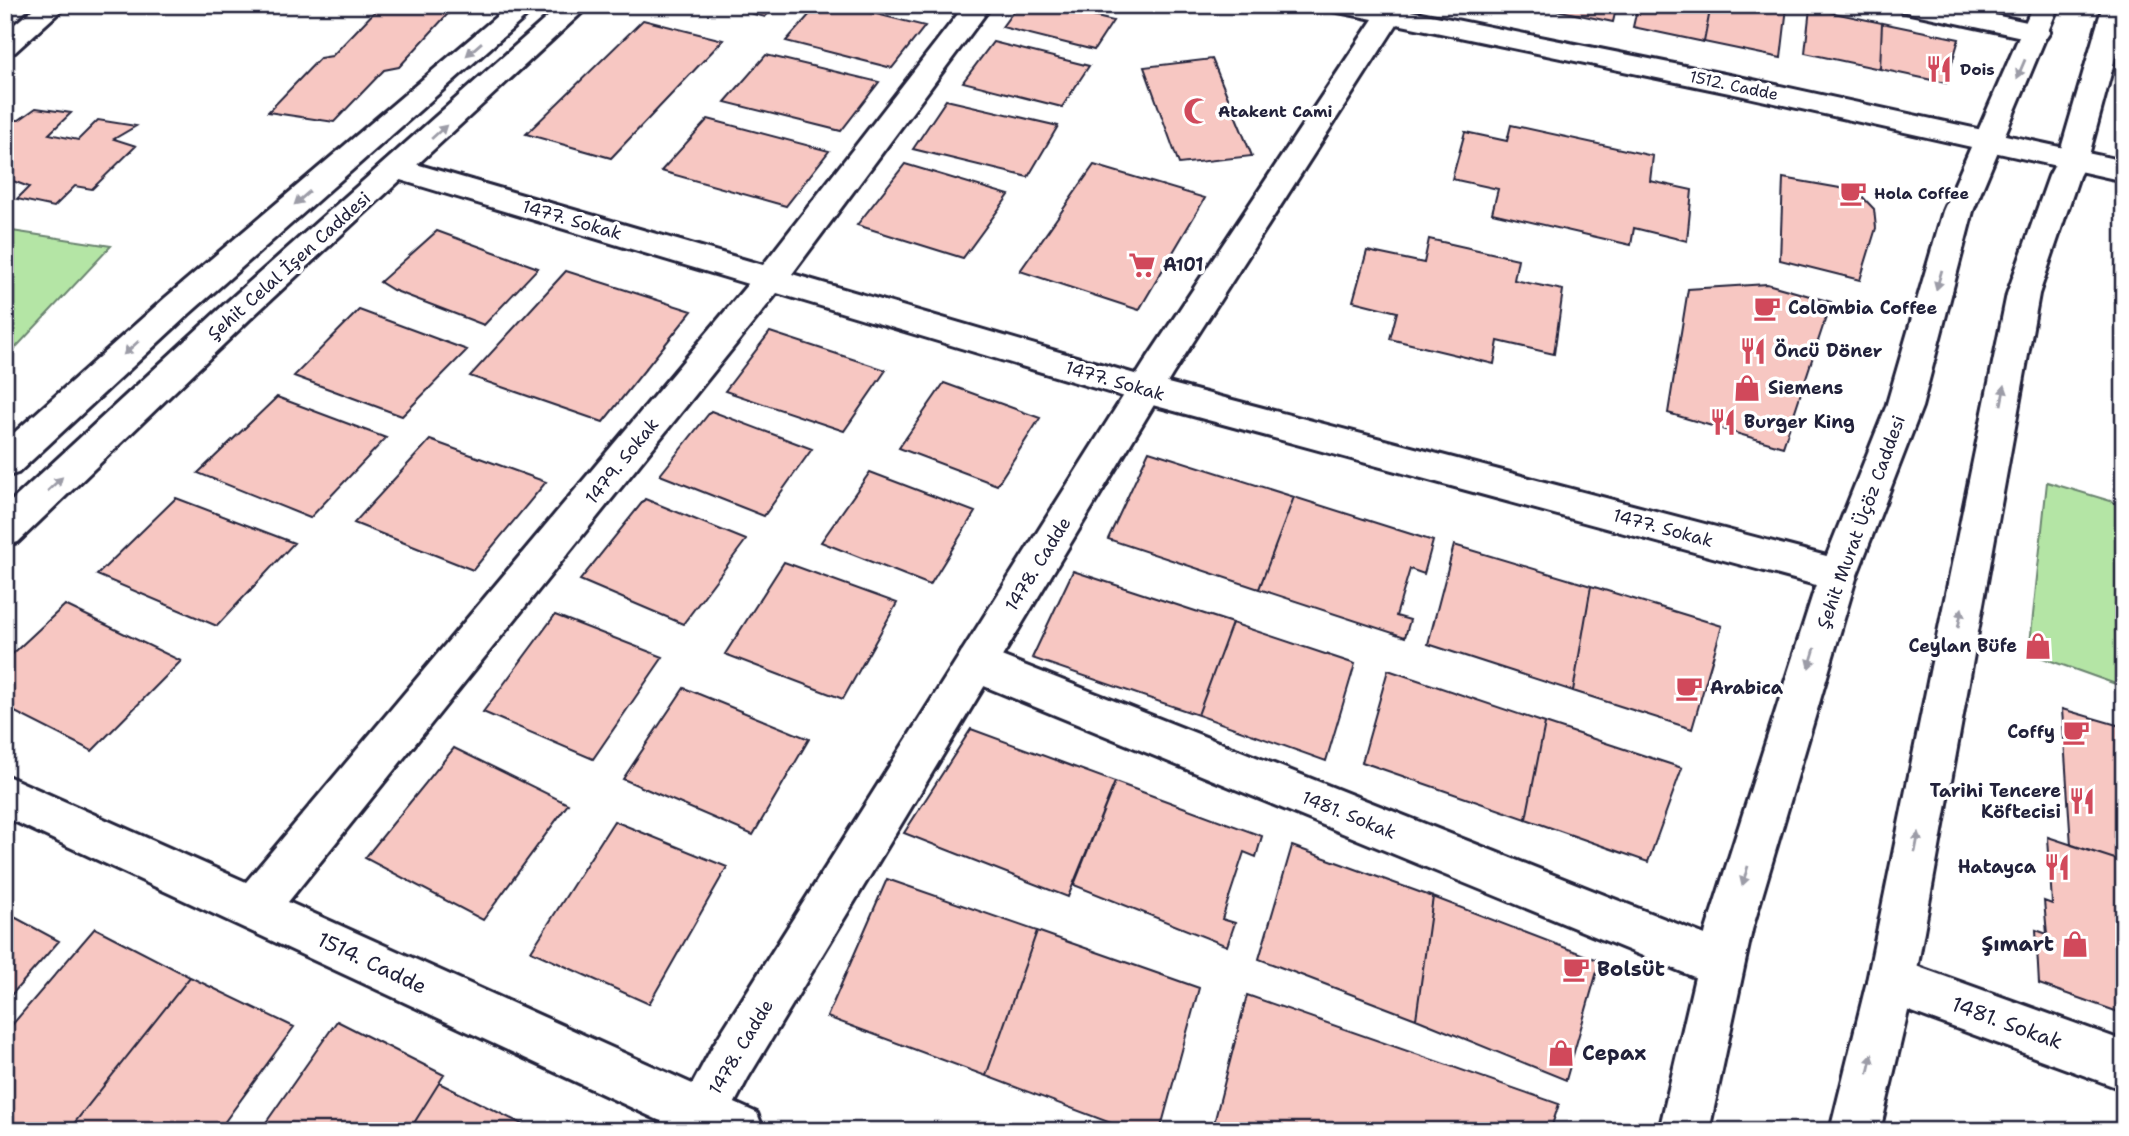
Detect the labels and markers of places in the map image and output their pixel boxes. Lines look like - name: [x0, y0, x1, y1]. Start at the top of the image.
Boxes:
- restaurant icon: Dois: [1924, 54, 1954, 84]
- place label: Dois: [1960, 59, 1995, 80]
- mosque icon: Atakent Cami: [1182, 96, 1212, 126]
- place label: Atakent Cami: [1218, 101, 1332, 122]
- cafe icon: Hola Coffee: [1838, 178, 1868, 208]
- place label: Hola Coffee: [1874, 183, 1970, 204]
- supermarket icon: A101: [1127, 250, 1157, 280]
- place label: A101: [1163, 253, 1204, 277]
- cafe icon: Colombia Coffee: [1752, 293, 1782, 323]
- place label: Colombia Coffee: [1788, 296, 1938, 320]
- restaurant icon: Öncü Döner: [1738, 336, 1768, 366]
- place label: Öncü Döner: [1774, 338, 1883, 363]
- shop icon: Siemens: [1732, 373, 1762, 403]
- place label: Siemens: [1768, 376, 1843, 400]
- restaurant icon: Burger King: [1708, 407, 1738, 437]
- place label: Burger King: [1744, 410, 1855, 434]
- shop icon: Ceylan Büfe: [2023, 631, 2053, 661]
- place label: Ceylan Büfe: [1908, 634, 2017, 658]
- cafe icon: Arabica: [1674, 673, 1704, 703]
- place label: Arabica: [1710, 676, 1784, 700]
- cafe icon: Coffy: [2061, 717, 2091, 747]
- place label: Coffy: [2007, 720, 2055, 744]
- place label: Tarihi Tencere Köftecisi: [1930, 779, 2061, 824]
- restaurant icon: Tarihi Tencere Köftecisi: [2067, 786, 2097, 816]
- restaurant icon: Hatayca: [2042, 852, 2072, 882]
- place label: Hatayca: [1958, 855, 2037, 879]
- shop icon: Şımart: [2060, 929, 2090, 959]
- place label: Şımart: [1981, 930, 2054, 958]
- cafe icon: Bolsüt: [1561, 954, 1591, 984]
- place label: Bolsüt: [1597, 955, 1665, 983]
- shop icon: Cepax: [1546, 1038, 1576, 1068]
- place label: Cepax: [1582, 1039, 1646, 1067]

